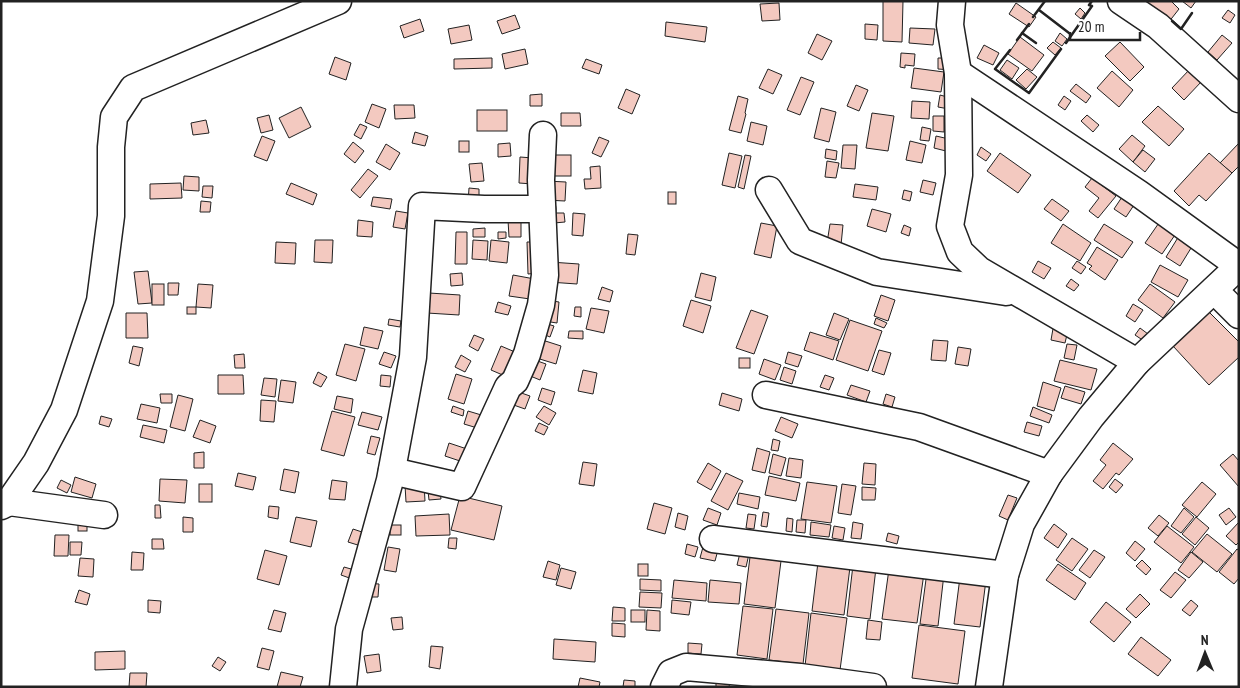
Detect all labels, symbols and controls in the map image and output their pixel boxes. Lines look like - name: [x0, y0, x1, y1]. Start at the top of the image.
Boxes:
- scale bar: [1070, 10, 1140, 42]
- text: 20 m: [1078, 17, 1104, 36]
- north arrow: [1180, 628, 1230, 678]
- text: N: [1201, 631, 1209, 649]

